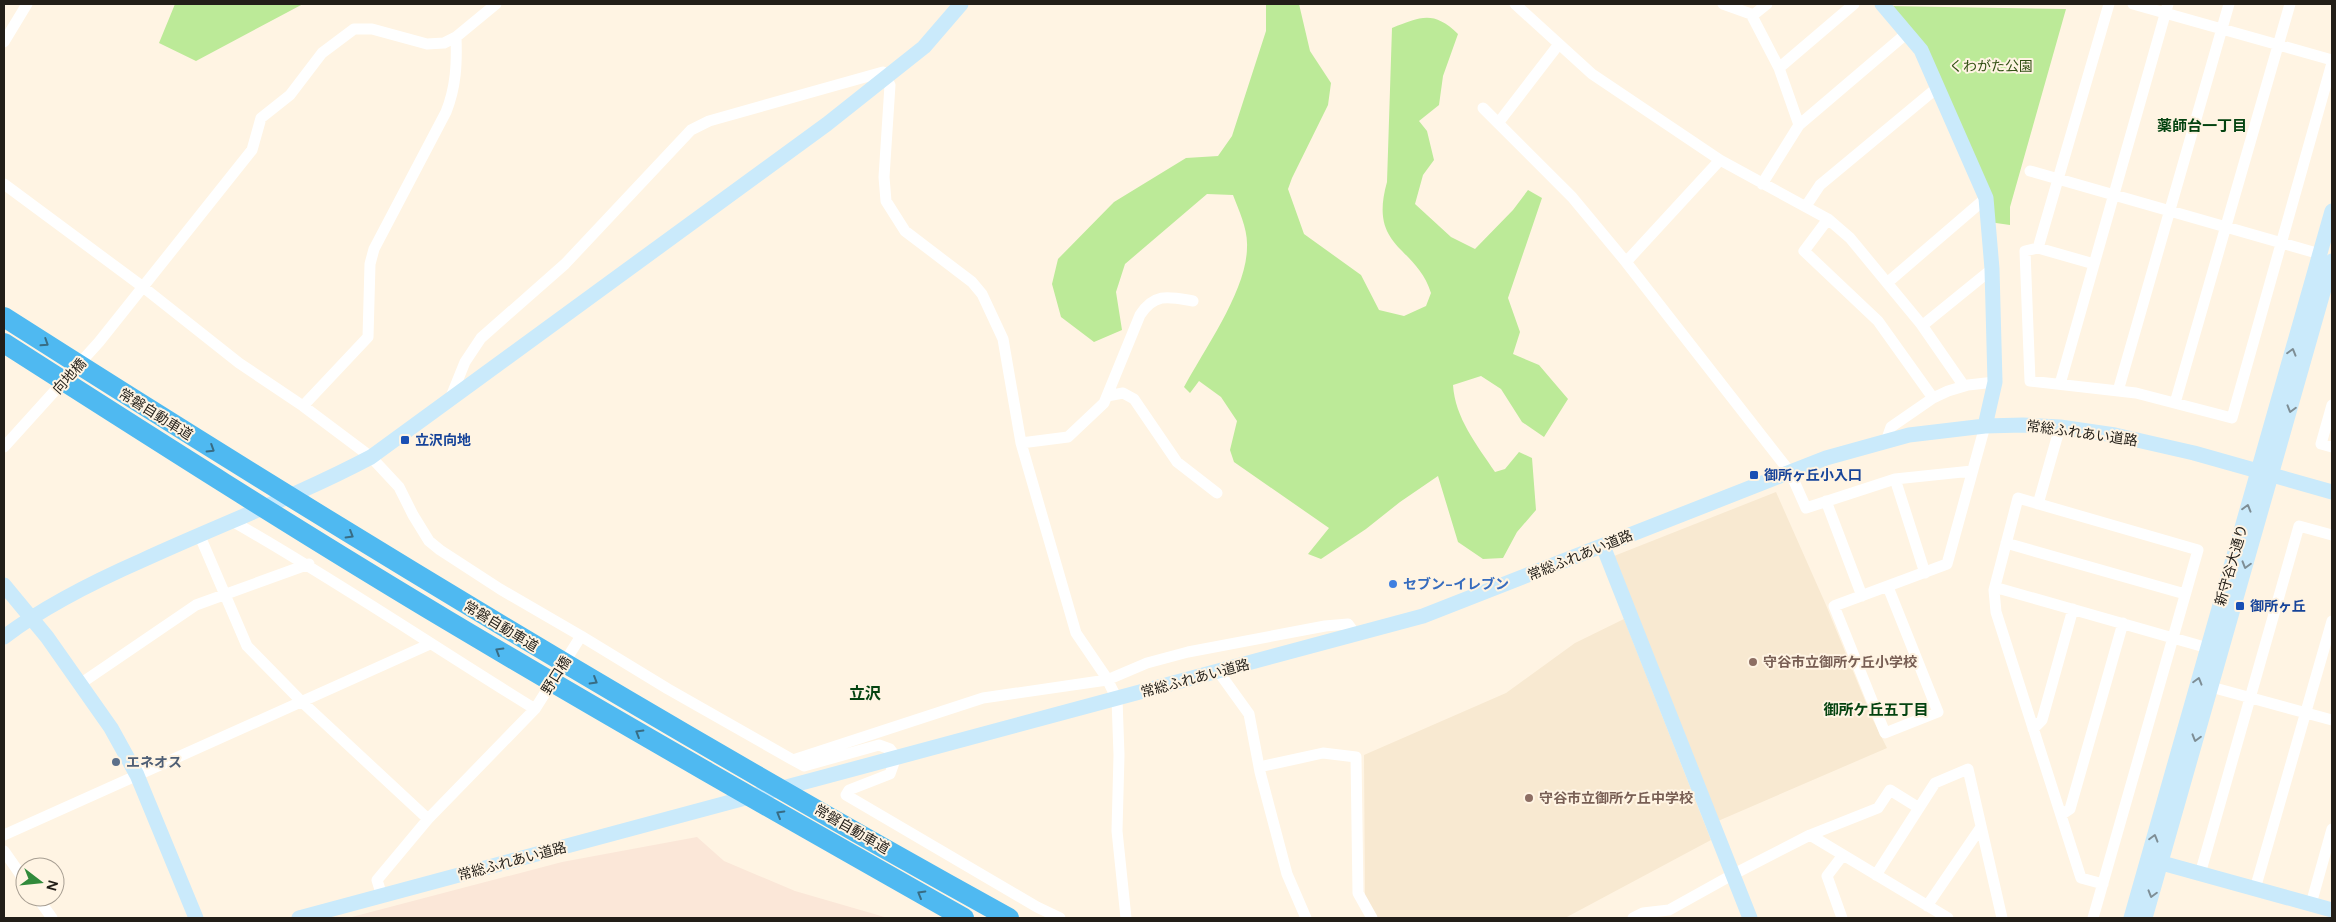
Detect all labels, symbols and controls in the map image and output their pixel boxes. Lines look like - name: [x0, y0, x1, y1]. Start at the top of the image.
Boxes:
- park label: くわがた公園: [1949, 57, 2033, 75]
- district label: 薬師台一丁目: [2157, 116, 2247, 136]
- one-way arrow: [39, 337, 48, 346]
- one-way arrow: [2286, 348, 2297, 356]
- street label: 向地橋: [48, 354, 90, 398]
- street label: 常磐自動車道: [116, 384, 196, 444]
- one-way arrow: [2286, 404, 2296, 412]
- street label: 常総ふれあい道路: [2025, 416, 2139, 450]
- place label: 立沢向地: [415, 431, 471, 449]
- marker: 立沢向地: [399, 434, 411, 446]
- one-way arrow: [206, 443, 215, 453]
- place label: 御所ヶ丘小入口: [1764, 466, 1862, 484]
- marker: 御所ヶ丘小入口: [1748, 469, 1760, 481]
- one-way arrow: [2242, 505, 2252, 513]
- street label: 新守谷大通り: [2211, 522, 2251, 608]
- street label: 常総ふれあい道路: [1525, 526, 1635, 584]
- one-way arrow: [344, 528, 353, 538]
- one-way arrow: [2242, 560, 2252, 569]
- place label: セブン-イレブン: [1403, 575, 1509, 593]
- marker: セブン-イレブン: [1387, 578, 1399, 590]
- street label: 常磐自動車道: [460, 597, 542, 655]
- place label: 御所ヶ丘: [2250, 597, 2306, 615]
- marker: 御所ヶ丘: [2234, 600, 2246, 612]
- one-way arrow: [495, 647, 504, 657]
- street label: 野口橋: [537, 652, 575, 698]
- place label: 守谷市立御所ケ丘小学校: [1763, 653, 1917, 671]
- street label: 常総ふれあい道路: [1139, 655, 1251, 701]
- marker: 守谷市立御所ケ丘小学校: [1747, 656, 1759, 668]
- one-way arrow: [589, 674, 598, 684]
- one-way arrow: [2193, 678, 2203, 686]
- district label: 立沢: [849, 683, 881, 704]
- district label: 御所ケ丘五丁目: [1823, 700, 1929, 720]
- one-way arrow: [635, 730, 644, 740]
- one-way arrow: [2192, 733, 2202, 742]
- place label: エネオス: [126, 753, 182, 771]
- marker: エネオス: [110, 756, 122, 768]
- place label: 守谷市立御所ケ丘中学校: [1539, 789, 1693, 807]
- marker: 守谷市立御所ケ丘中学校: [1523, 792, 1535, 804]
- street label: 常磐自動車道: [811, 800, 893, 858]
- one-way arrow: [776, 810, 785, 820]
- one-way arrow: [2148, 834, 2158, 842]
- street label: 常総ふれあい道路: [456, 838, 568, 884]
- north arrow: [15, 857, 65, 907]
- text: N: [42, 878, 63, 893]
- one-way arrow: [918, 890, 927, 900]
- one-way arrow: [2147, 890, 2158, 899]

